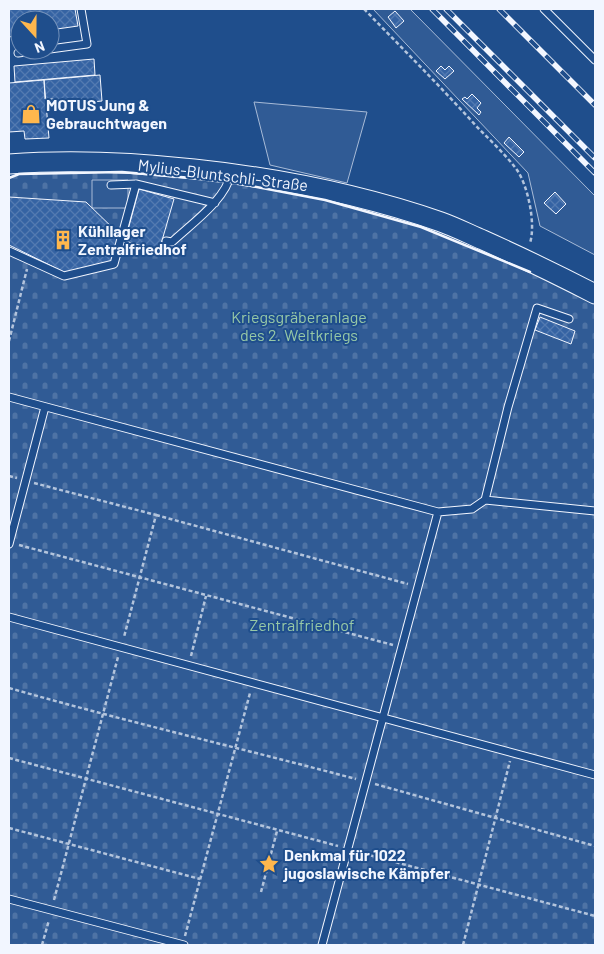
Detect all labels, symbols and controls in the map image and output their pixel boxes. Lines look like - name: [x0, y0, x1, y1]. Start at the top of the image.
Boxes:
- north arrow: [10, 10, 60, 60]
- text: N: [32, 38, 47, 57]
- place label: MOTUS Jung & Gebrauchtwagen: [46, 95, 167, 132]
- shop icon: MOTUS Jung & Gebrauchtwagen: [20, 103, 42, 125]
- street label: Mylius-Bluntschli-Straße: [137, 155, 309, 194]
- place label: Kühllager Zentralfriedhof: [78, 221, 187, 258]
- building icon: Kühllager Zentralfriedhof: [52, 229, 74, 251]
- park label: Kriegsgräberanlage des 2. Weltkriegs: [231, 307, 367, 344]
- park label: Zentralfriedhof: [249, 615, 355, 634]
- place label: Denkmal für 1022 jugoslawische Kämpfer: [283, 845, 450, 882]
- place icon: Denkmal für 1022 jugoslawische Kämpfer: [258, 853, 280, 875]

